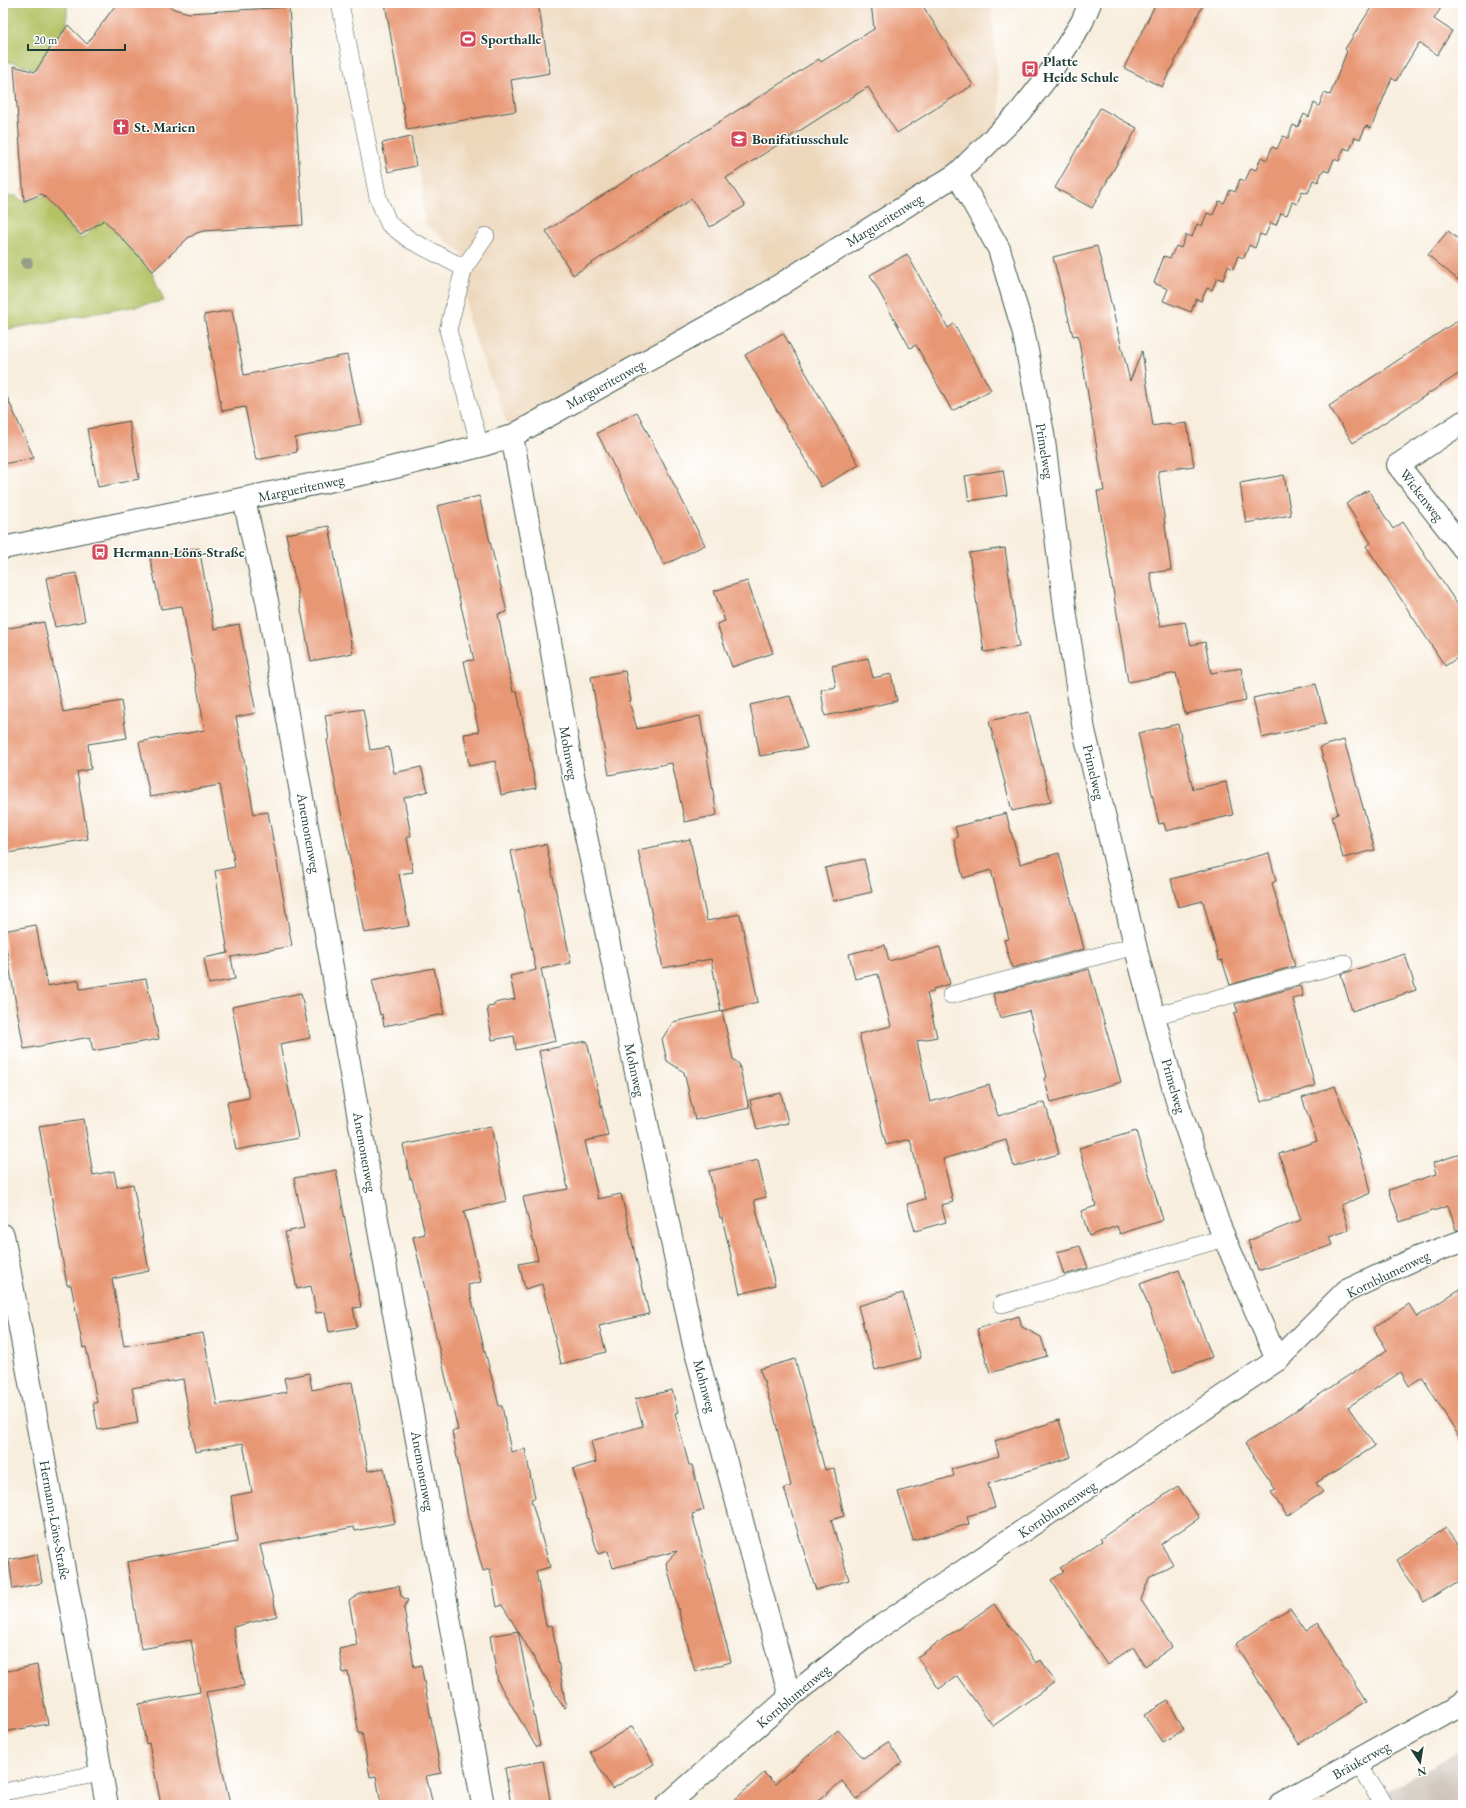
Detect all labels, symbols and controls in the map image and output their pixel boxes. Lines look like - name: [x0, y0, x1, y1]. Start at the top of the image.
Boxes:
- scale bar: [28, 26, 125, 52]
- sports icon: Sporthalle: [458, 29, 478, 49]
- place label: Sporthalle: [481, 30, 541, 48]
- text: 20 m: [34, 32, 58, 48]
- place label: Platte Heide Schule: [1043, 52, 1119, 86]
- bus stop icon: Platte Heide Schule: [1020, 59, 1040, 79]
- church icon: St. Marien: [111, 117, 131, 137]
- place label: St. Marien: [134, 118, 195, 136]
- school or university icon: Bonifatiusschule: [729, 129, 749, 149]
- place label: Bonifatiusschule: [752, 130, 849, 148]
- street label: Margueritenweg: [842, 189, 927, 251]
- street label: Margueritenweg: [562, 355, 648, 413]
- street label: Primelweg: [1032, 422, 1058, 481]
- street label: Wickenweg: [1396, 465, 1449, 526]
- street label: Margueritenweg: [256, 470, 346, 506]
- bus stop icon: Hermann-Löns-Straße: [90, 542, 110, 562]
- place label: Hermann-Löns-Straße: [113, 543, 245, 561]
- street label: Mohnweg: [555, 725, 583, 782]
- street label: Primelweg: [1079, 743, 1109, 802]
- street label: Anemonenweg: [293, 791, 325, 875]
- street label: Mohnweg: [621, 1042, 650, 1099]
- street label: Primelweg: [1158, 1056, 1191, 1116]
- street label: Anemonenweg: [349, 1110, 381, 1194]
- street label: Kornblumenweg: [1343, 1246, 1433, 1302]
- street label: Mohnweg: [689, 1358, 721, 1415]
- street label: Anemonenweg: [407, 1429, 439, 1513]
- street label: Hermann-Löns-Straße: [36, 1459, 74, 1582]
- street label: Kornblumenweg: [1014, 1476, 1100, 1542]
- street label: Kornblumenweg: [753, 1659, 834, 1732]
- street label: Bräukerweg: [1329, 1736, 1394, 1783]
- north arrow: [1400, 1742, 1440, 1782]
- text: N: [1416, 1764, 1428, 1780]

